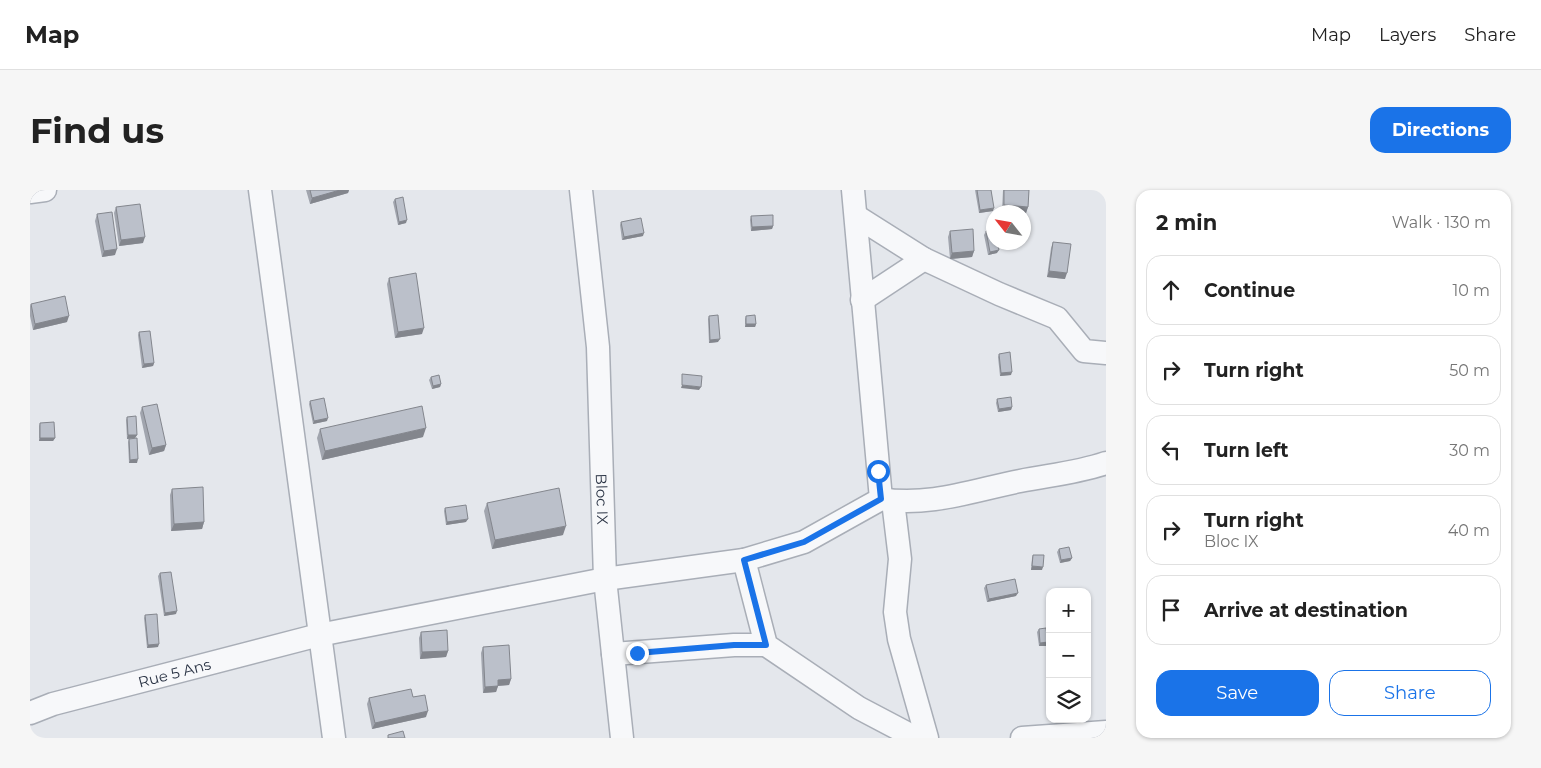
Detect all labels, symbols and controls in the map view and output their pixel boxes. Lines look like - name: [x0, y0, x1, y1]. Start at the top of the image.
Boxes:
- text: Map: [25, 20, 79, 49]
- text: Map: [1311, 24, 1351, 46]
- text: Layers: [1379, 24, 1436, 46]
- text: Share: [1464, 24, 1516, 46]
- button: Directions: [1370, 107, 1511, 153]
- text: Find us: [30, 109, 164, 152]
- north arrow: [986, 205, 1031, 250]
- text: 2 min: [1156, 210, 1217, 235]
- text: Walk · 130 m: [1392, 213, 1491, 232]
- icon: ahead: [1157, 276, 1185, 304]
- text: Continue: [1204, 279, 1295, 302]
- text: 10 m: [1452, 281, 1490, 300]
- icon: right: [1157, 356, 1185, 384]
- text: Turn right: [1204, 359, 1304, 382]
- text: 50 m: [1449, 361, 1490, 380]
- icon: left: [1157, 436, 1185, 464]
- text: Turn left: [1204, 439, 1289, 462]
- text: 30 m: [1449, 441, 1490, 460]
- route start: [867, 460, 890, 483]
- street label: Bloc IX: [592, 473, 613, 525]
- text: Turn right: [1204, 509, 1304, 532]
- icon: right: [1157, 516, 1185, 544]
- text: 40 m: [1448, 521, 1490, 540]
- text: Bloc IX: [1204, 532, 1259, 551]
- map controls: [1046, 588, 1091, 723]
- button: +: [1046, 588, 1091, 633]
- icon: arrive: [1157, 596, 1185, 624]
- text: Arrive at destination: [1204, 599, 1408, 622]
- button: −: [1046, 633, 1091, 678]
- route end: [626, 642, 649, 665]
- street label: Rue 5 Ans: [136, 654, 213, 691]
- button: Save: [1156, 670, 1319, 716]
- button: Share: [1329, 670, 1491, 716]
- button: layers: [1046, 678, 1091, 723]

